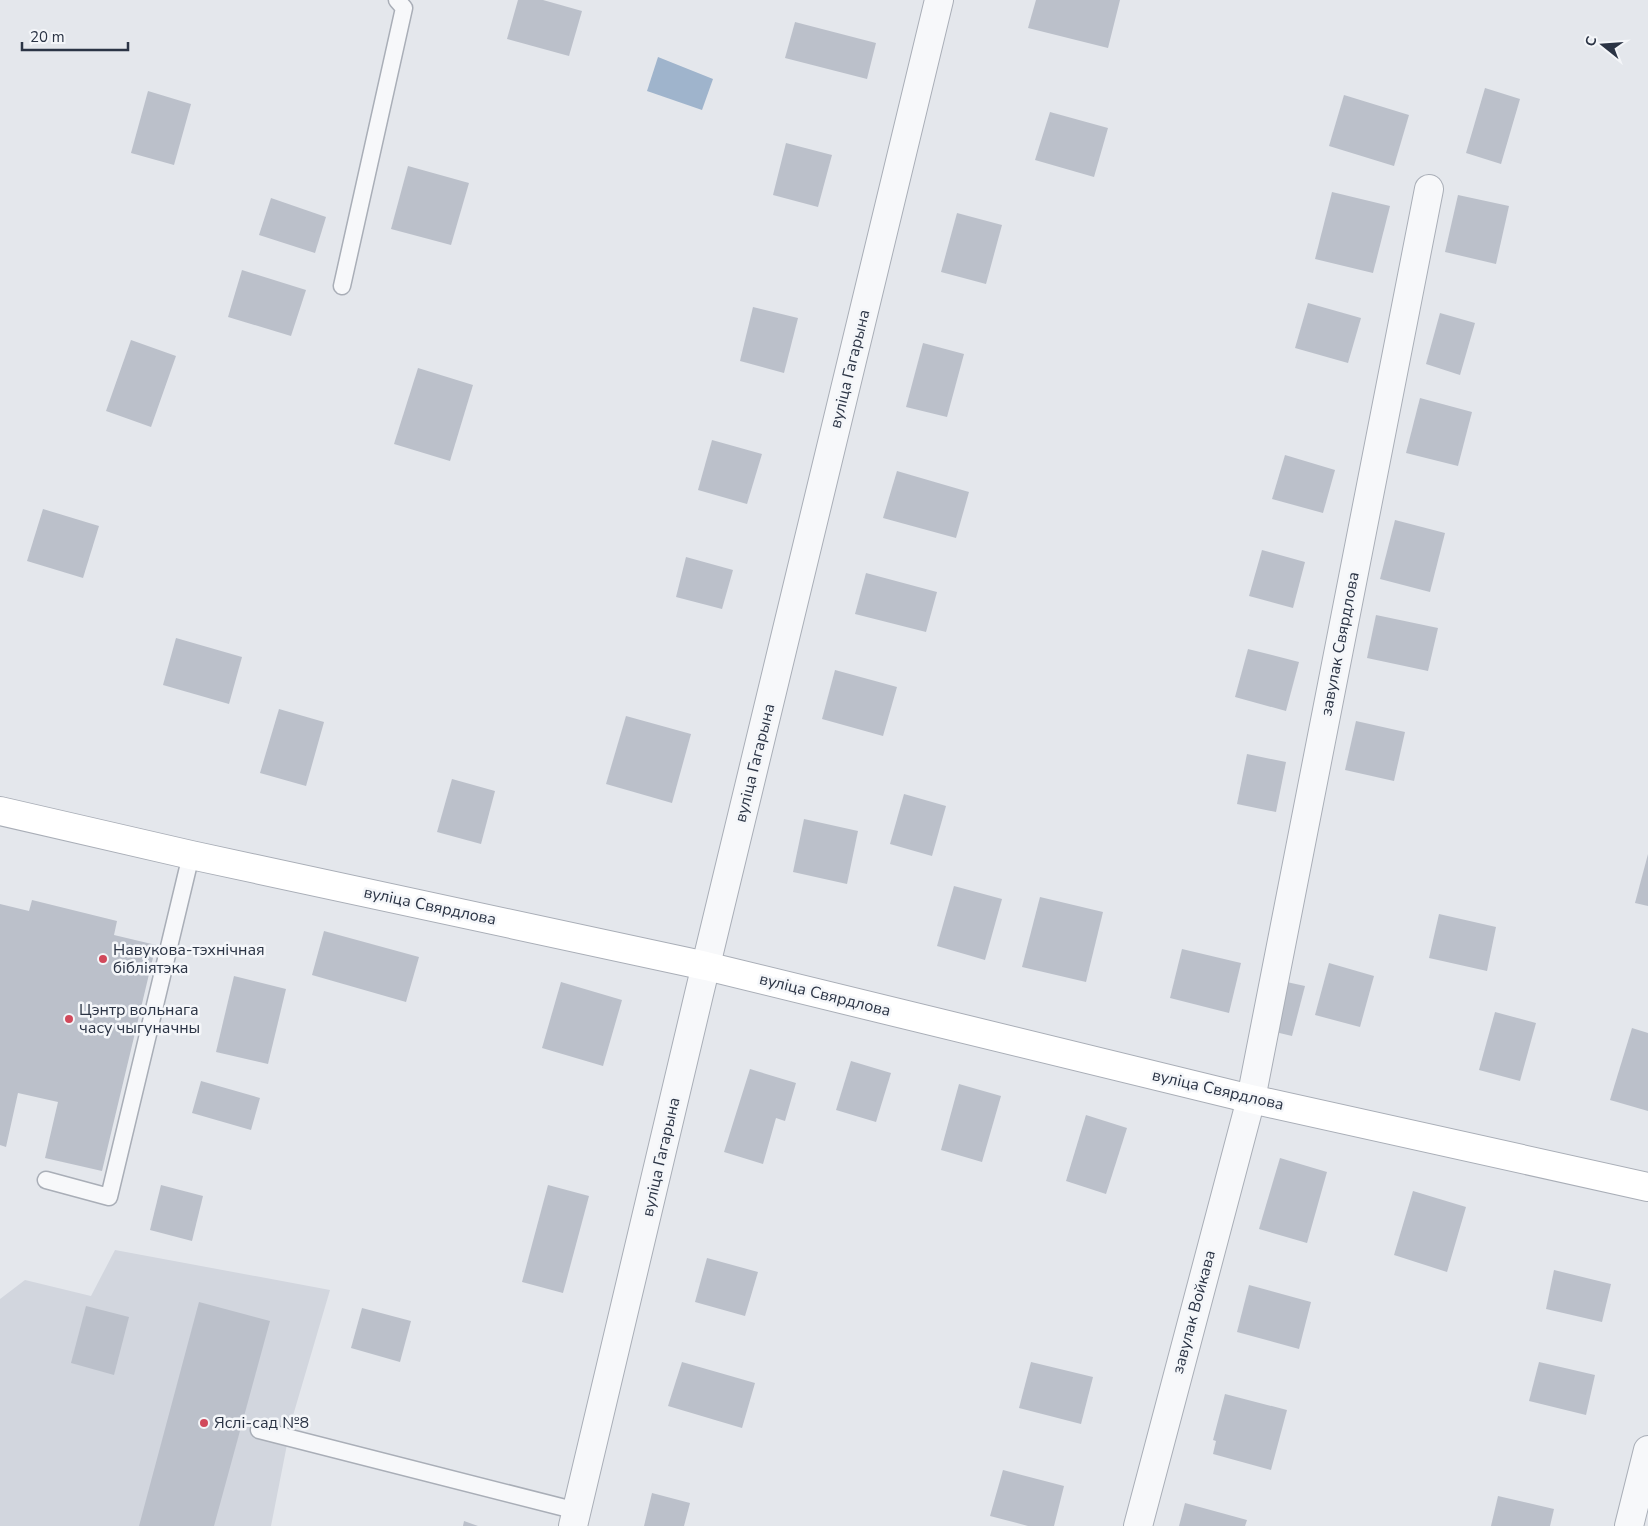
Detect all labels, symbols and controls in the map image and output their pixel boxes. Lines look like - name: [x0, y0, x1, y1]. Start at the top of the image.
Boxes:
- scale bar: [22, 20, 129, 52]
- north arrow: [1578, 20, 1628, 70]
- text: 20 m: [30, 27, 65, 47]
- text: С: [1581, 34, 1602, 49]
- street label: вуліца Гагарына: [825, 307, 875, 431]
- street label: завулак Свярдлова: [1315, 570, 1365, 718]
- street label: вуліца Гагарына: [730, 701, 780, 825]
- street label: вуліца Свярдлова: [362, 881, 498, 931]
- place label: Навукова-тэхнічная бібліятэка: [113, 939, 265, 979]
- marker: Навукова-тэхнічная бібліятэка: [97, 953, 109, 965]
- street label: вуліца Свярдлова: [757, 968, 893, 1022]
- place label: Цэнтр вольнага часу чыгуначны: [79, 999, 200, 1039]
- marker: Цэнтр вольнага часу чыгуначны: [63, 1013, 75, 1025]
- street label: вуліца Свярдлова: [1150, 1064, 1286, 1116]
- street label: вуліца Гагарына: [637, 1095, 685, 1219]
- street label: завулак Войкава: [1167, 1248, 1221, 1376]
- place label: Яслі-сад №8: [214, 1412, 309, 1434]
- marker: Яслі-сад №8: [198, 1417, 210, 1429]

